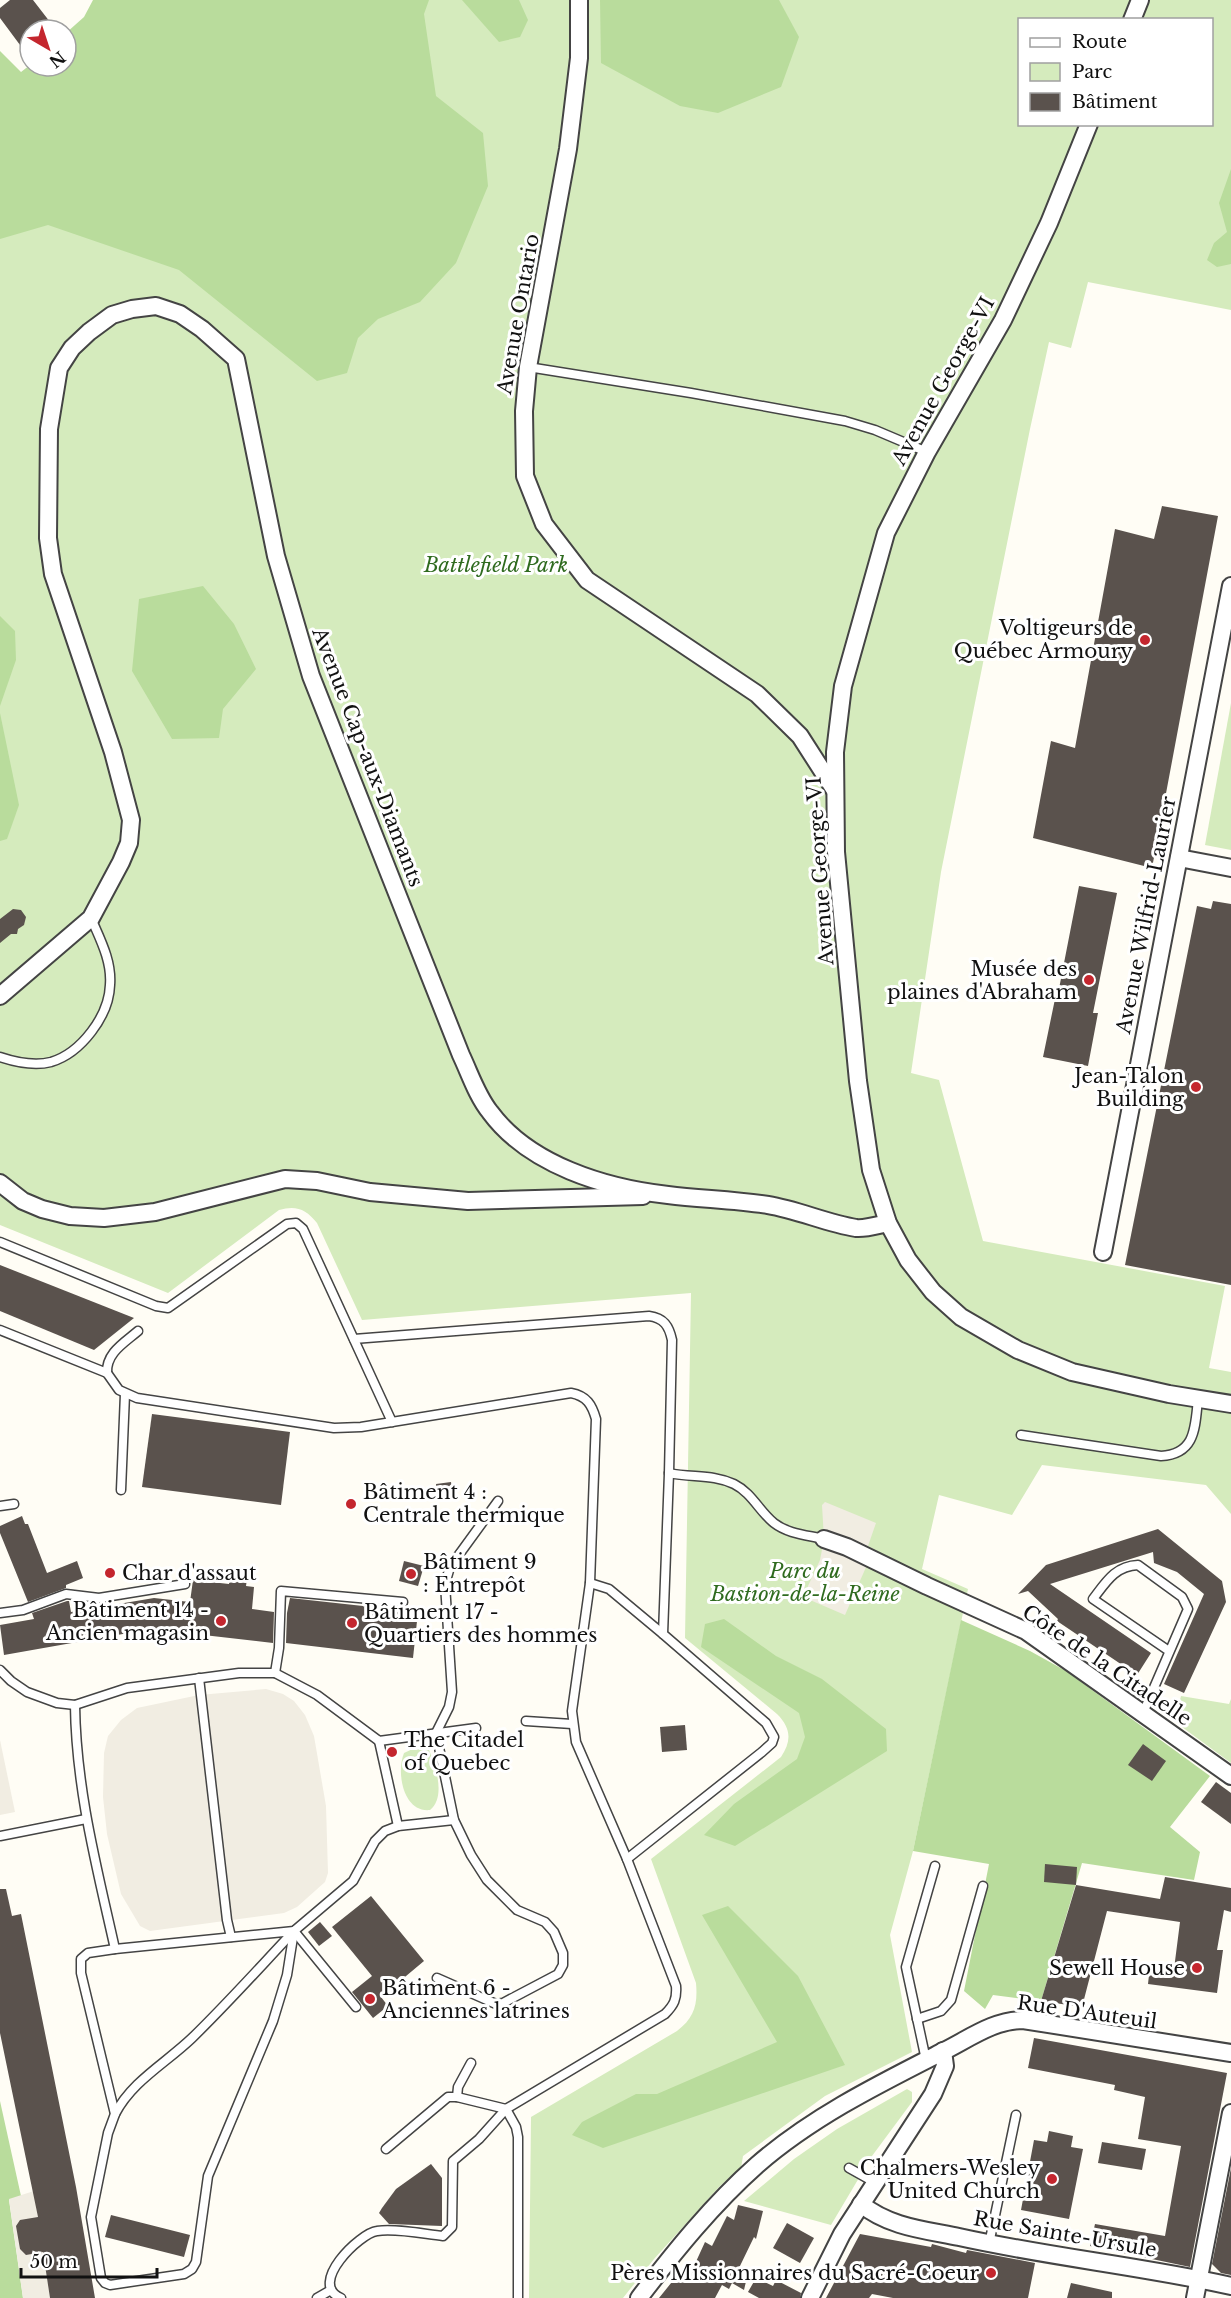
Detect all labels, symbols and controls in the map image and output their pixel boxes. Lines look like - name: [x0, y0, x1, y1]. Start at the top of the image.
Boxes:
- north arrow: [18, 18, 78, 78]
- legend: [1018, 18, 1213, 126]
- text: Route: [1072, 31, 1127, 53]
- text: N: [45, 47, 70, 72]
- text: Parc: [1072, 61, 1113, 83]
- text: Bâtiment: [1072, 91, 1158, 113]
- street label: Avenue Ontario: [492, 232, 544, 397]
- street label: Avenue George-VI: [886, 293, 999, 470]
- park label: Battlefield Park: [423, 553, 568, 577]
- place label: Voltigeurs de Québec Armoury: [954, 616, 1133, 663]
- street label: Avenue Cap-aux-Diamants: [307, 623, 429, 890]
- marker: Voltigeurs de Québec Armoury: [1138, 633, 1152, 647]
- street label: Avenue George-VI: [801, 776, 839, 967]
- street label: Avenue Wilfrid-Laurier: [1111, 794, 1181, 1037]
- place label: Musée des plaines d'Abraham: [887, 957, 1078, 1004]
- marker: Musée des plaines d'Abraham: [1082, 973, 1096, 987]
- place label: Jean-Talon Building: [1071, 1064, 1185, 1111]
- marker: Jean-Talon Building: [1189, 1080, 1203, 1094]
- place label: Bâtiment 4 : Centrale thermique: [363, 1480, 565, 1527]
- marker: Bâtiment 4 : Centrale thermique: [344, 1497, 358, 1511]
- place label: Bâtiment 9 : Entrepôt: [423, 1550, 537, 1597]
- park label: Parc du Bastion-de-la-Reine: [709, 1559, 900, 1606]
- place label: Char d'assaut: [122, 1561, 257, 1585]
- marker: Char d'assaut: [103, 1566, 117, 1580]
- marker: Bâtiment 9 : Entrepôt: [404, 1567, 418, 1581]
- place label: Bâtiment 14 - Ancien magasin: [45, 1598, 209, 1645]
- place label: Bâtiment 17 - Quartiers des hommes: [364, 1600, 597, 1647]
- street label: Côte de la Citadelle: [1018, 1600, 1196, 1730]
- marker: Bâtiment 14 - Ancien magasin: [214, 1614, 228, 1628]
- marker: Bâtiment 17 - Quartiers des hommes: [345, 1616, 359, 1630]
- place label: The Citadel of Quebec: [404, 1728, 524, 1775]
- marker: The Citadel of Quebec: [385, 1745, 399, 1759]
- place label: Sewell House: [1049, 1956, 1185, 1980]
- marker: Sewell House: [1190, 1961, 1204, 1975]
- place label: Bâtiment 6 - Anciennes latrines: [381, 1976, 570, 2023]
- street label: Rue D'Auteuil: [1015, 1990, 1159, 2034]
- marker: Bâtiment 6 - Anciennes latrines: [363, 1992, 377, 2006]
- place label: Chalmers-Wesley United Church: [860, 2156, 1040, 2203]
- marker: Chalmers-Wesley United Church: [1045, 2172, 1059, 2186]
- street label: Rue Sainte-Ursule: [972, 2206, 1158, 2262]
- scale bar: [21, 2241, 158, 2279]
- text: 50 m: [30, 2251, 78, 2273]
- place label: Pères Missionnaires du Sacré-Coeur: [610, 2261, 979, 2285]
- marker: Pères Missionnaires du Sacré-Coeur: [984, 2266, 998, 2280]

